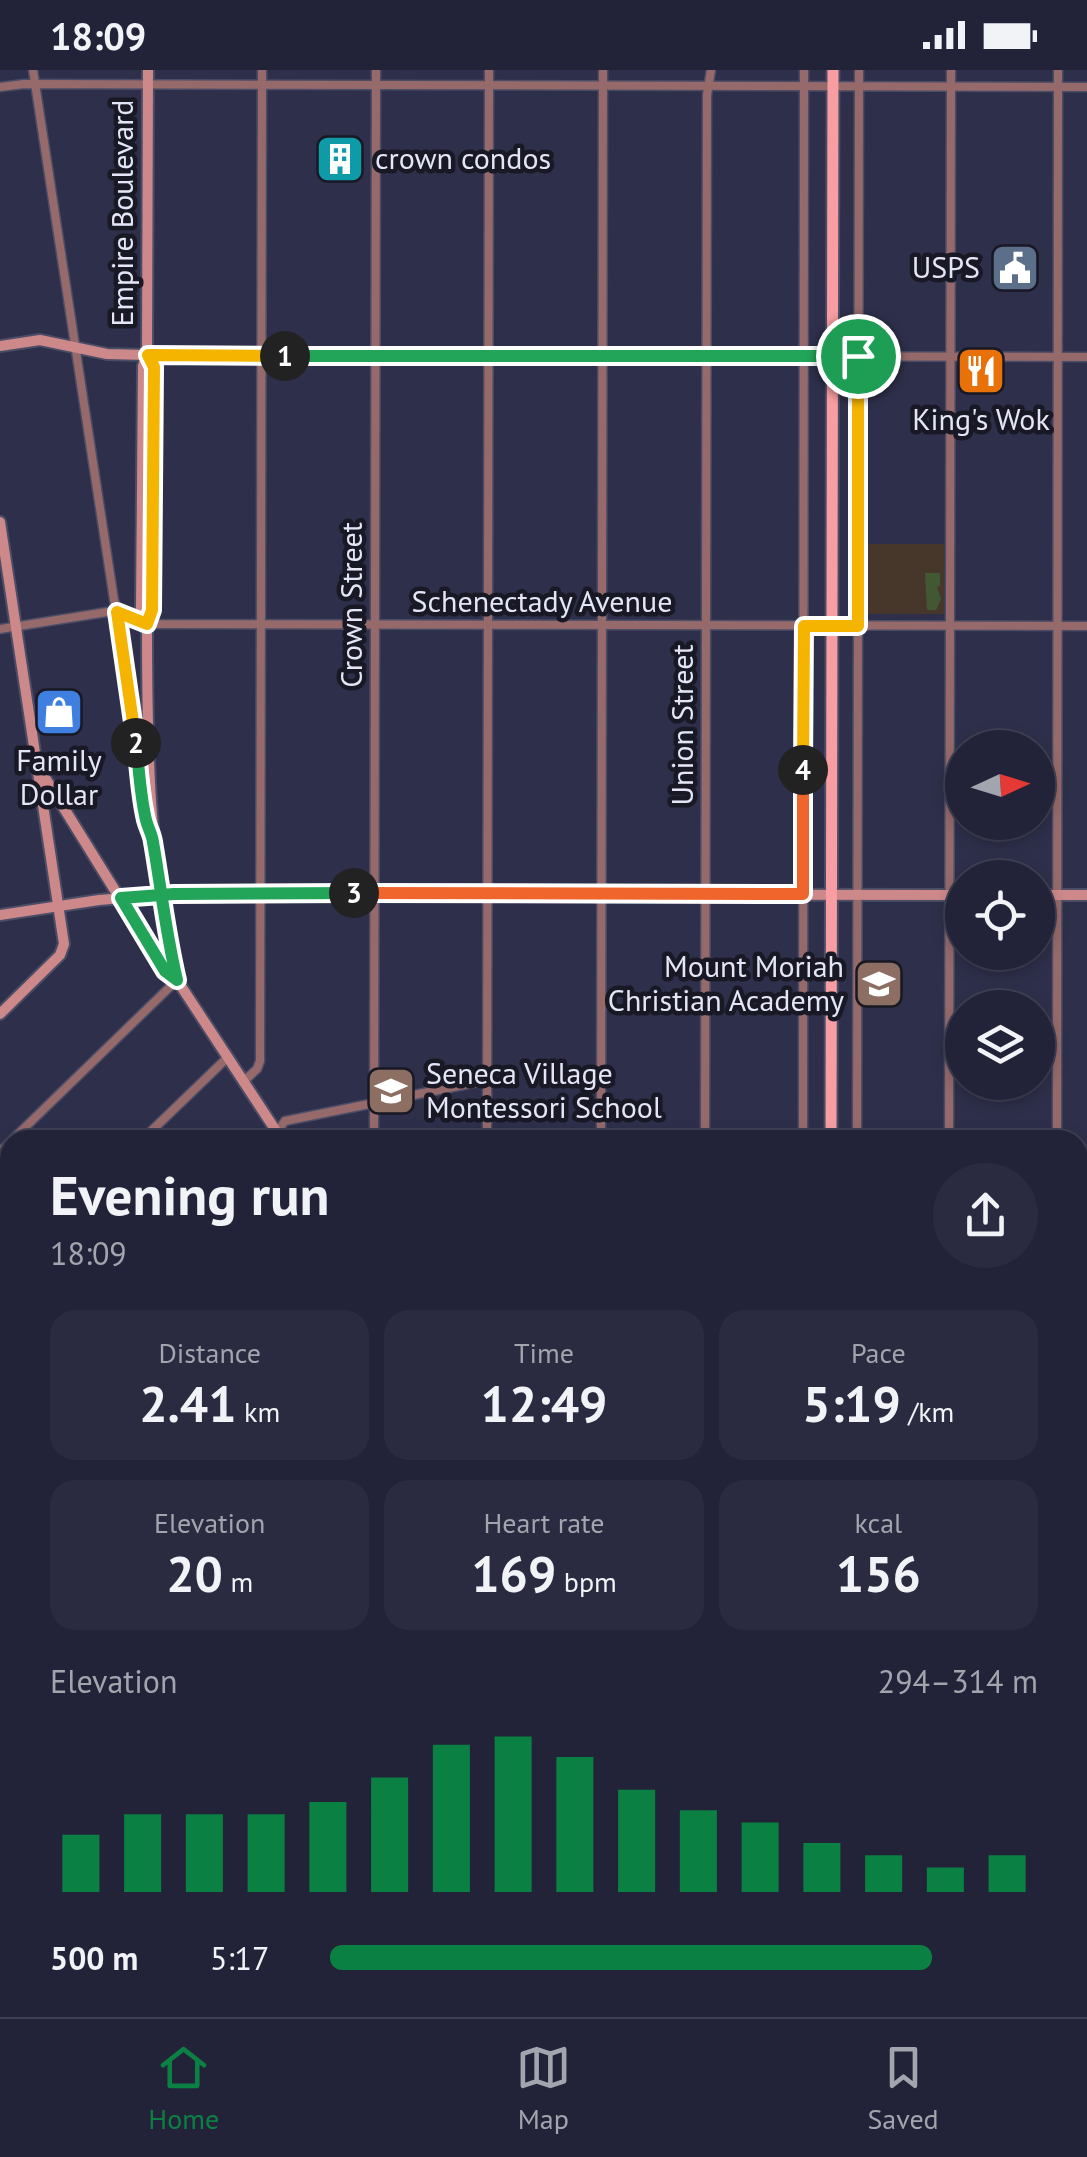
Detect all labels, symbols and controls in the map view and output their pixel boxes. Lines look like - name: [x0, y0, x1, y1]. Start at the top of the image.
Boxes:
- text: 18:09: [50, 11, 146, 60]
- street label: Empire Boulevard: [102, 100, 141, 326]
- building icon: crown condos: [314, 133, 366, 185]
- place label: crown condos: [375, 138, 551, 177]
- public building icon: USPS: [989, 242, 1041, 294]
- place label: USPS: [912, 247, 980, 286]
- pin: [816, 314, 901, 399]
- icon: arrive: [831, 329, 886, 384]
- pin: 1: [260, 331, 310, 381]
- text: 1: [277, 337, 293, 374]
- restaurant icon: King's Wok: [955, 345, 1007, 397]
- place label: King's Wok: [912, 399, 1050, 438]
- street label: Crown Street: [331, 522, 370, 688]
- street label: Schenectady Avenue: [412, 581, 672, 620]
- street label: Union Street: [662, 644, 701, 806]
- shop icon: Family Dollar: [33, 686, 85, 738]
- pin: 2: [111, 718, 161, 768]
- text: 2: [128, 724, 144, 761]
- north arrow: [945, 730, 1055, 840]
- map controls: [945, 730, 1055, 1100]
- place label: Family Dollar: [16, 740, 102, 813]
- pin: 4: [778, 745, 828, 795]
- text: 4: [795, 751, 811, 788]
- button: locate: [945, 860, 1055, 970]
- pin: 3: [329, 868, 379, 918]
- text: 3: [346, 874, 362, 911]
- place label: Mount Moriah Christian Academy: [608, 946, 844, 1019]
- school or university icon: Mount Moriah Christian Academy: [853, 958, 905, 1010]
- button: layers: [945, 990, 1055, 1100]
- place label: Seneca Village Montessori School: [426, 1053, 662, 1126]
- school or university icon: Seneca Village Montessori School: [365, 1065, 417, 1117]
- text: Evening run: [50, 1159, 330, 1230]
- button: share: [933, 1163, 1038, 1268]
- text: 18:09: [50, 1232, 127, 1274]
- text: Distance: [158, 1334, 261, 1371]
- text: Time: [514, 1334, 574, 1371]
- text: Pace: [851, 1334, 906, 1371]
- text: 2.41: [139, 1371, 237, 1436]
- text: 12:49: [481, 1371, 607, 1436]
- text: 5:19: [802, 1371, 901, 1436]
- text: km: [237, 1393, 280, 1430]
- text: /km: [901, 1393, 954, 1430]
- text: Elevation: [154, 1504, 265, 1541]
- text: Heart rate: [483, 1504, 605, 1541]
- text: kcal: [854, 1504, 902, 1541]
- text: 20: [166, 1541, 223, 1606]
- text: 169: [471, 1541, 556, 1606]
- text: 156: [836, 1541, 921, 1606]
- text: m: [223, 1563, 253, 1600]
- text: bpm: [556, 1563, 617, 1600]
- text: Elevation: [50, 1660, 177, 1702]
- text: 294–314 m: [878, 1660, 1038, 1702]
- text: 500 m: [50, 1937, 138, 1979]
- text: 5:17: [210, 1937, 269, 1979]
- tab: Home: [148, 2040, 219, 2137]
- tab: Map: [516, 2040, 571, 2137]
- tab: Saved: [867, 2040, 939, 2137]

